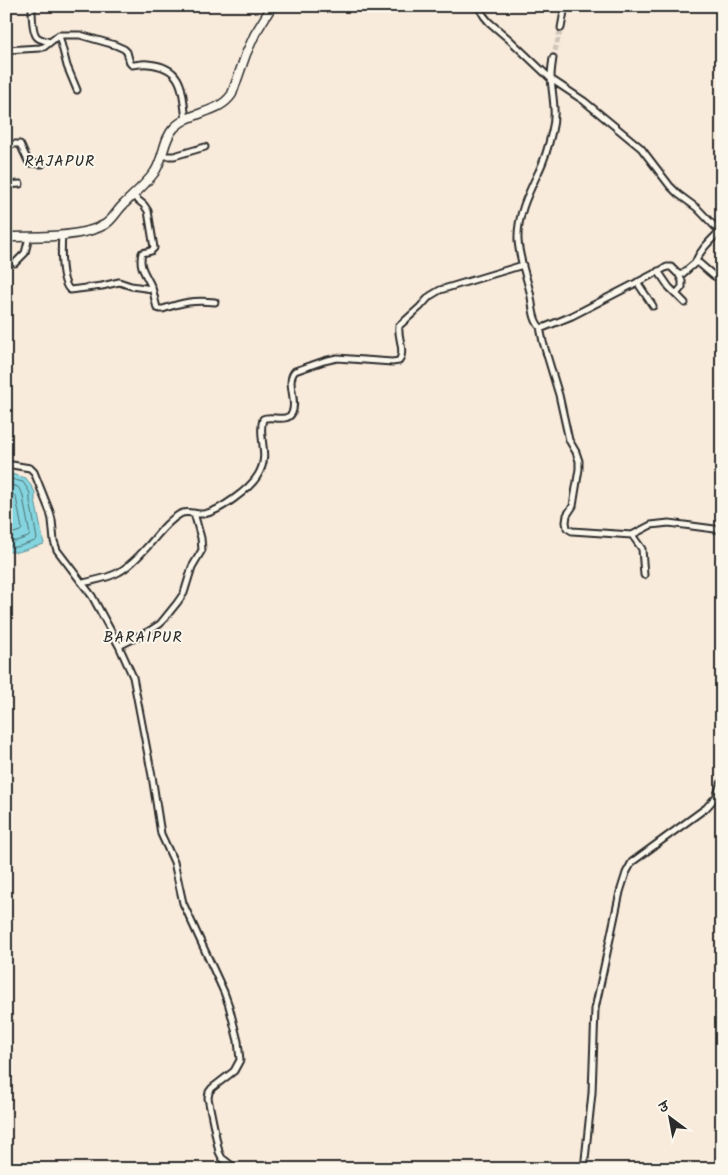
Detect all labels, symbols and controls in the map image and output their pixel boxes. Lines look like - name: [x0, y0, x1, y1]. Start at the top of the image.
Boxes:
- district label: RAJAPUR: [25, 149, 95, 174]
- district label: BARAIPUR: [103, 625, 183, 650]
- north arrow: [646, 1092, 696, 1142]
- text: उ: [654, 1094, 676, 1119]

